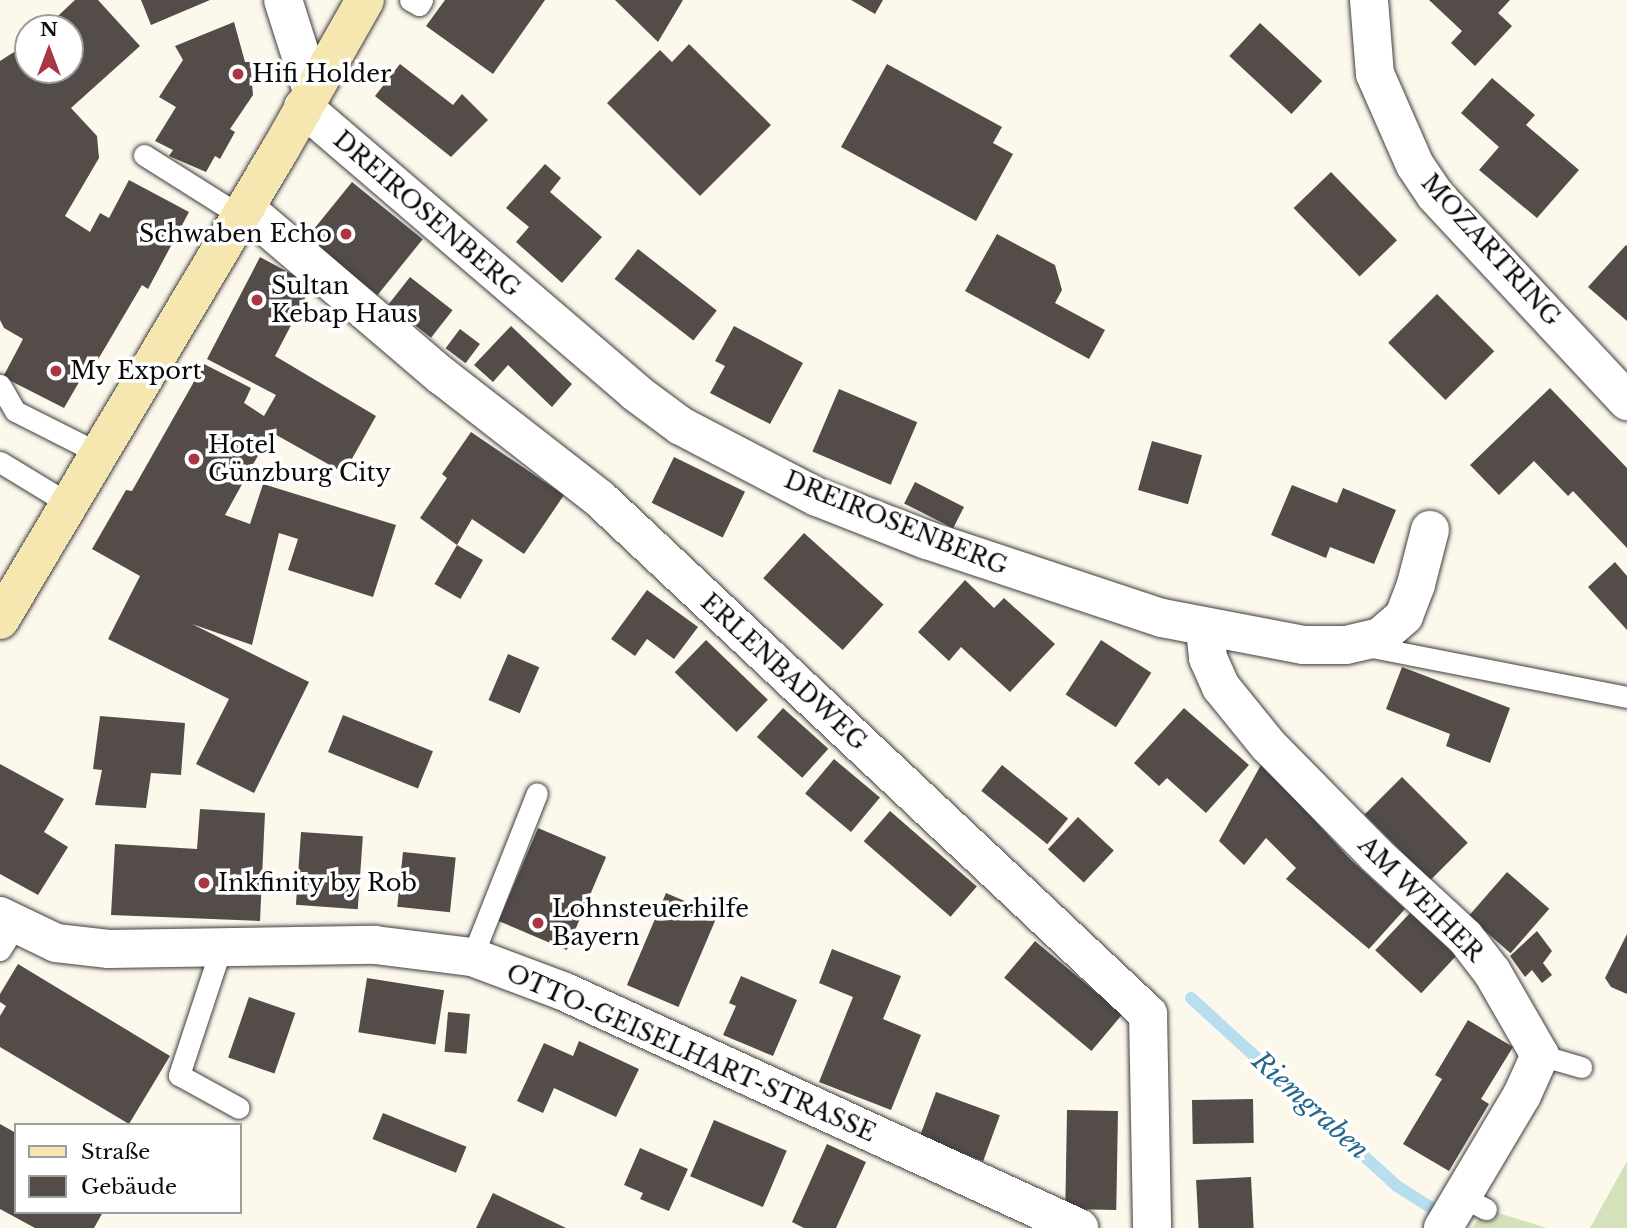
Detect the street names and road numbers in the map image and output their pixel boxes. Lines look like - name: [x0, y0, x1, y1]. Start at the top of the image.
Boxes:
- street label: DREIROSENBERG: [328, 125, 526, 303]
- street label: MOZARTRING: [1415, 168, 1567, 332]
- street label: DREIROSENBERG: [780, 465, 1012, 581]
- street label: ERLENBADWEG: [695, 588, 873, 756]
- street label: AM WEIHER: [1352, 830, 1490, 968]
- street label: OTTO-GEISELHART-STRASSE: [502, 958, 880, 1148]

